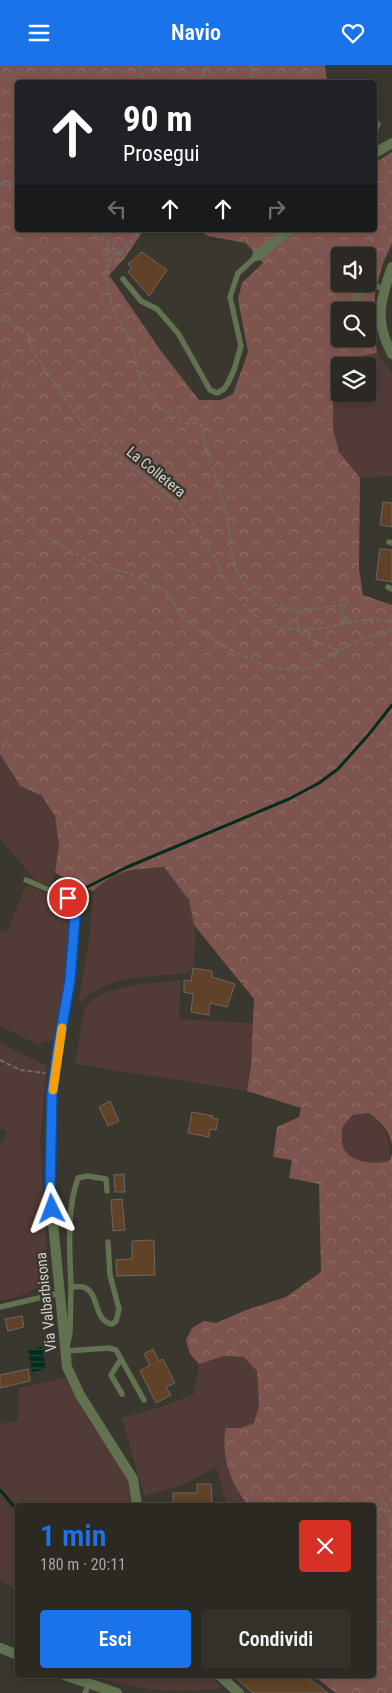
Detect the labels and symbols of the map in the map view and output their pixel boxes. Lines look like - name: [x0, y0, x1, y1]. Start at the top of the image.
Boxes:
- street label: La Colletera: [123, 443, 189, 501]
- pin: [47, 877, 89, 919]
- position arrow: [25, 1182, 77, 1234]
- street label: Via Valbarbisona: [32, 1251, 60, 1353]

